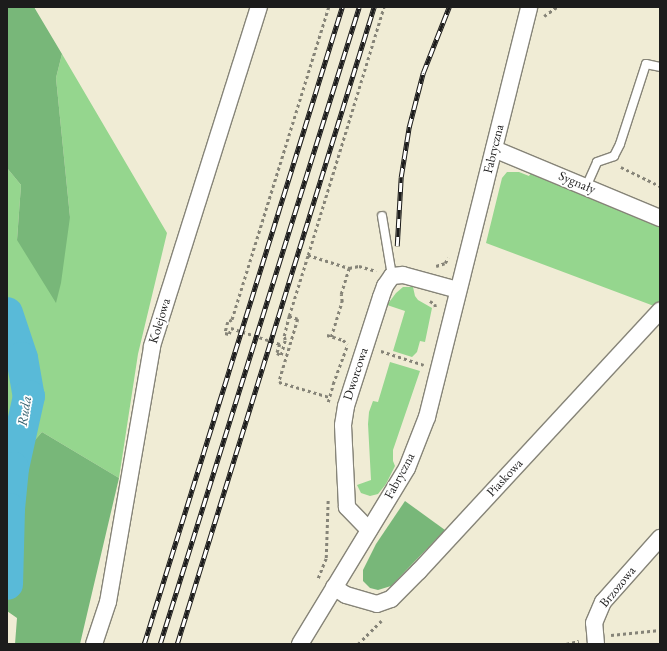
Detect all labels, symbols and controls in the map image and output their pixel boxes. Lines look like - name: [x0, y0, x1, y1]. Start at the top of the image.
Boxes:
- street label: Fabryczna: [480, 123, 508, 175]
- street label: Sygnały: [556, 168, 598, 198]
- street label: Kolejowa: [146, 297, 174, 345]
- street label: Dworcowa: [340, 346, 372, 402]
- water label: Ruda: [13, 395, 35, 427]
- street label: Fabryczna: [381, 450, 419, 502]
- street label: Piaskowa: [484, 456, 526, 500]
- street label: Brzozowa: [597, 563, 639, 611]

